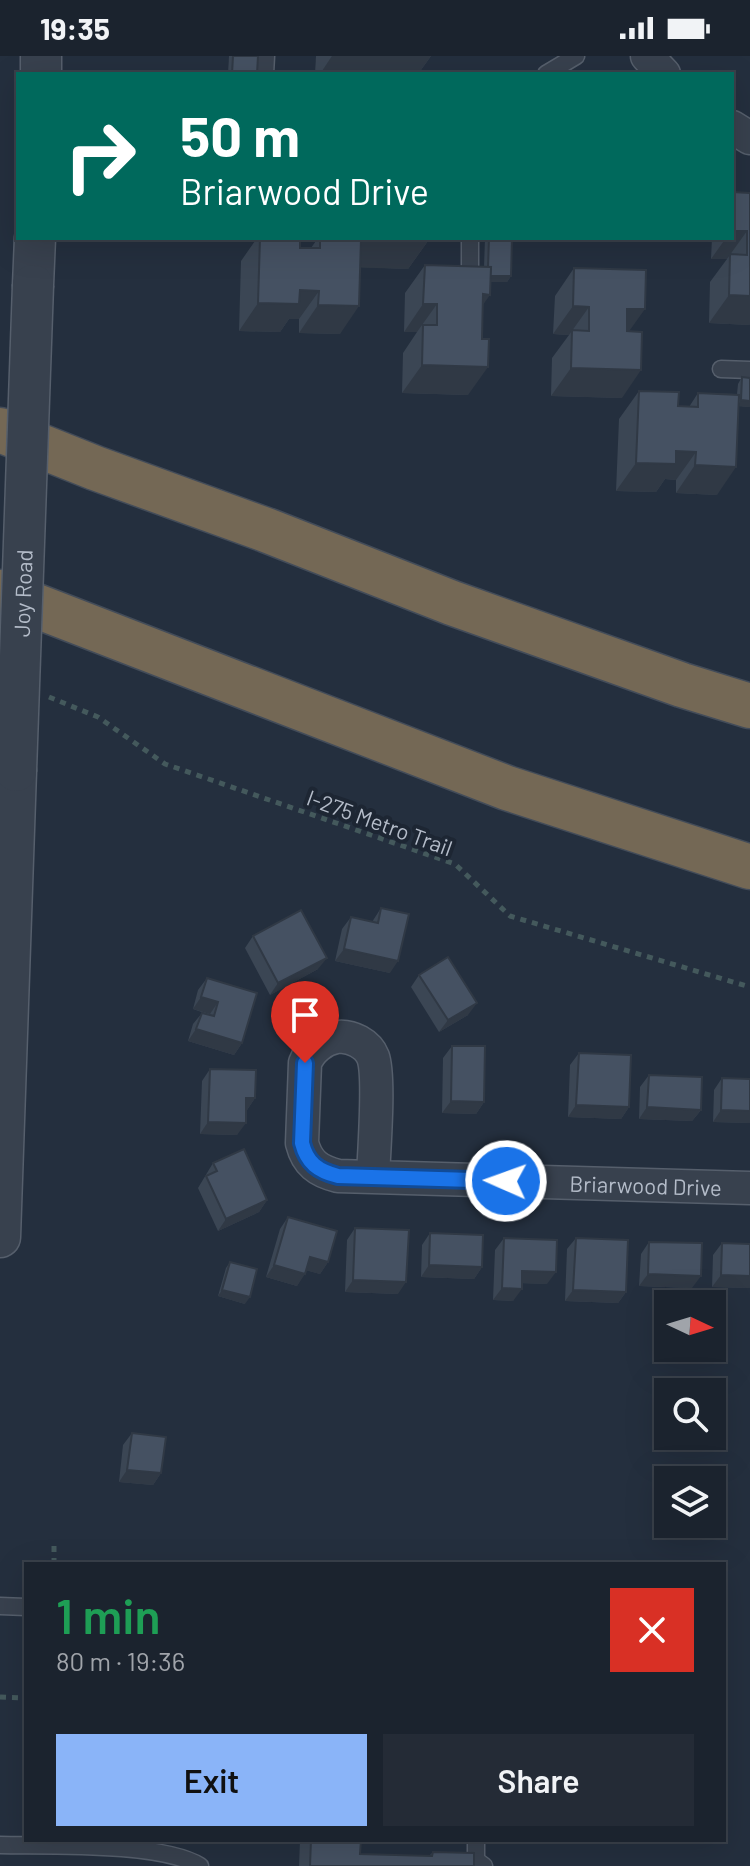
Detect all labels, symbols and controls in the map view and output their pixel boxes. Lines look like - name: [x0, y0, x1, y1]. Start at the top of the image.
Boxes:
- text: 19:35: [40, 10, 110, 46]
- text: 50 m: [180, 101, 300, 168]
- icon: right: [48, 104, 152, 208]
- text: Briarwood Drive: [180, 169, 429, 212]
- street label: Joy Road: [8, 549, 37, 637]
- street label: I-275 Metro Trail: [304, 784, 456, 860]
- pin: [271, 981, 339, 1063]
- icon: arrive: [283, 993, 327, 1037]
- position arrow: [464, 1139, 548, 1223]
- street label: Briarwood Drive: [569, 1170, 722, 1200]
- north arrow: [654, 1290, 726, 1362]
- map controls: [654, 1290, 726, 1538]
- button: search: [654, 1378, 726, 1450]
- button: layers: [654, 1466, 726, 1538]
- text: 1 min: [56, 1586, 161, 1644]
- button: close: [610, 1588, 694, 1672]
- text: 80 m · 19:36: [56, 1645, 185, 1676]
- button: Exit: [56, 1734, 367, 1826]
- button: Share: [383, 1734, 694, 1826]

